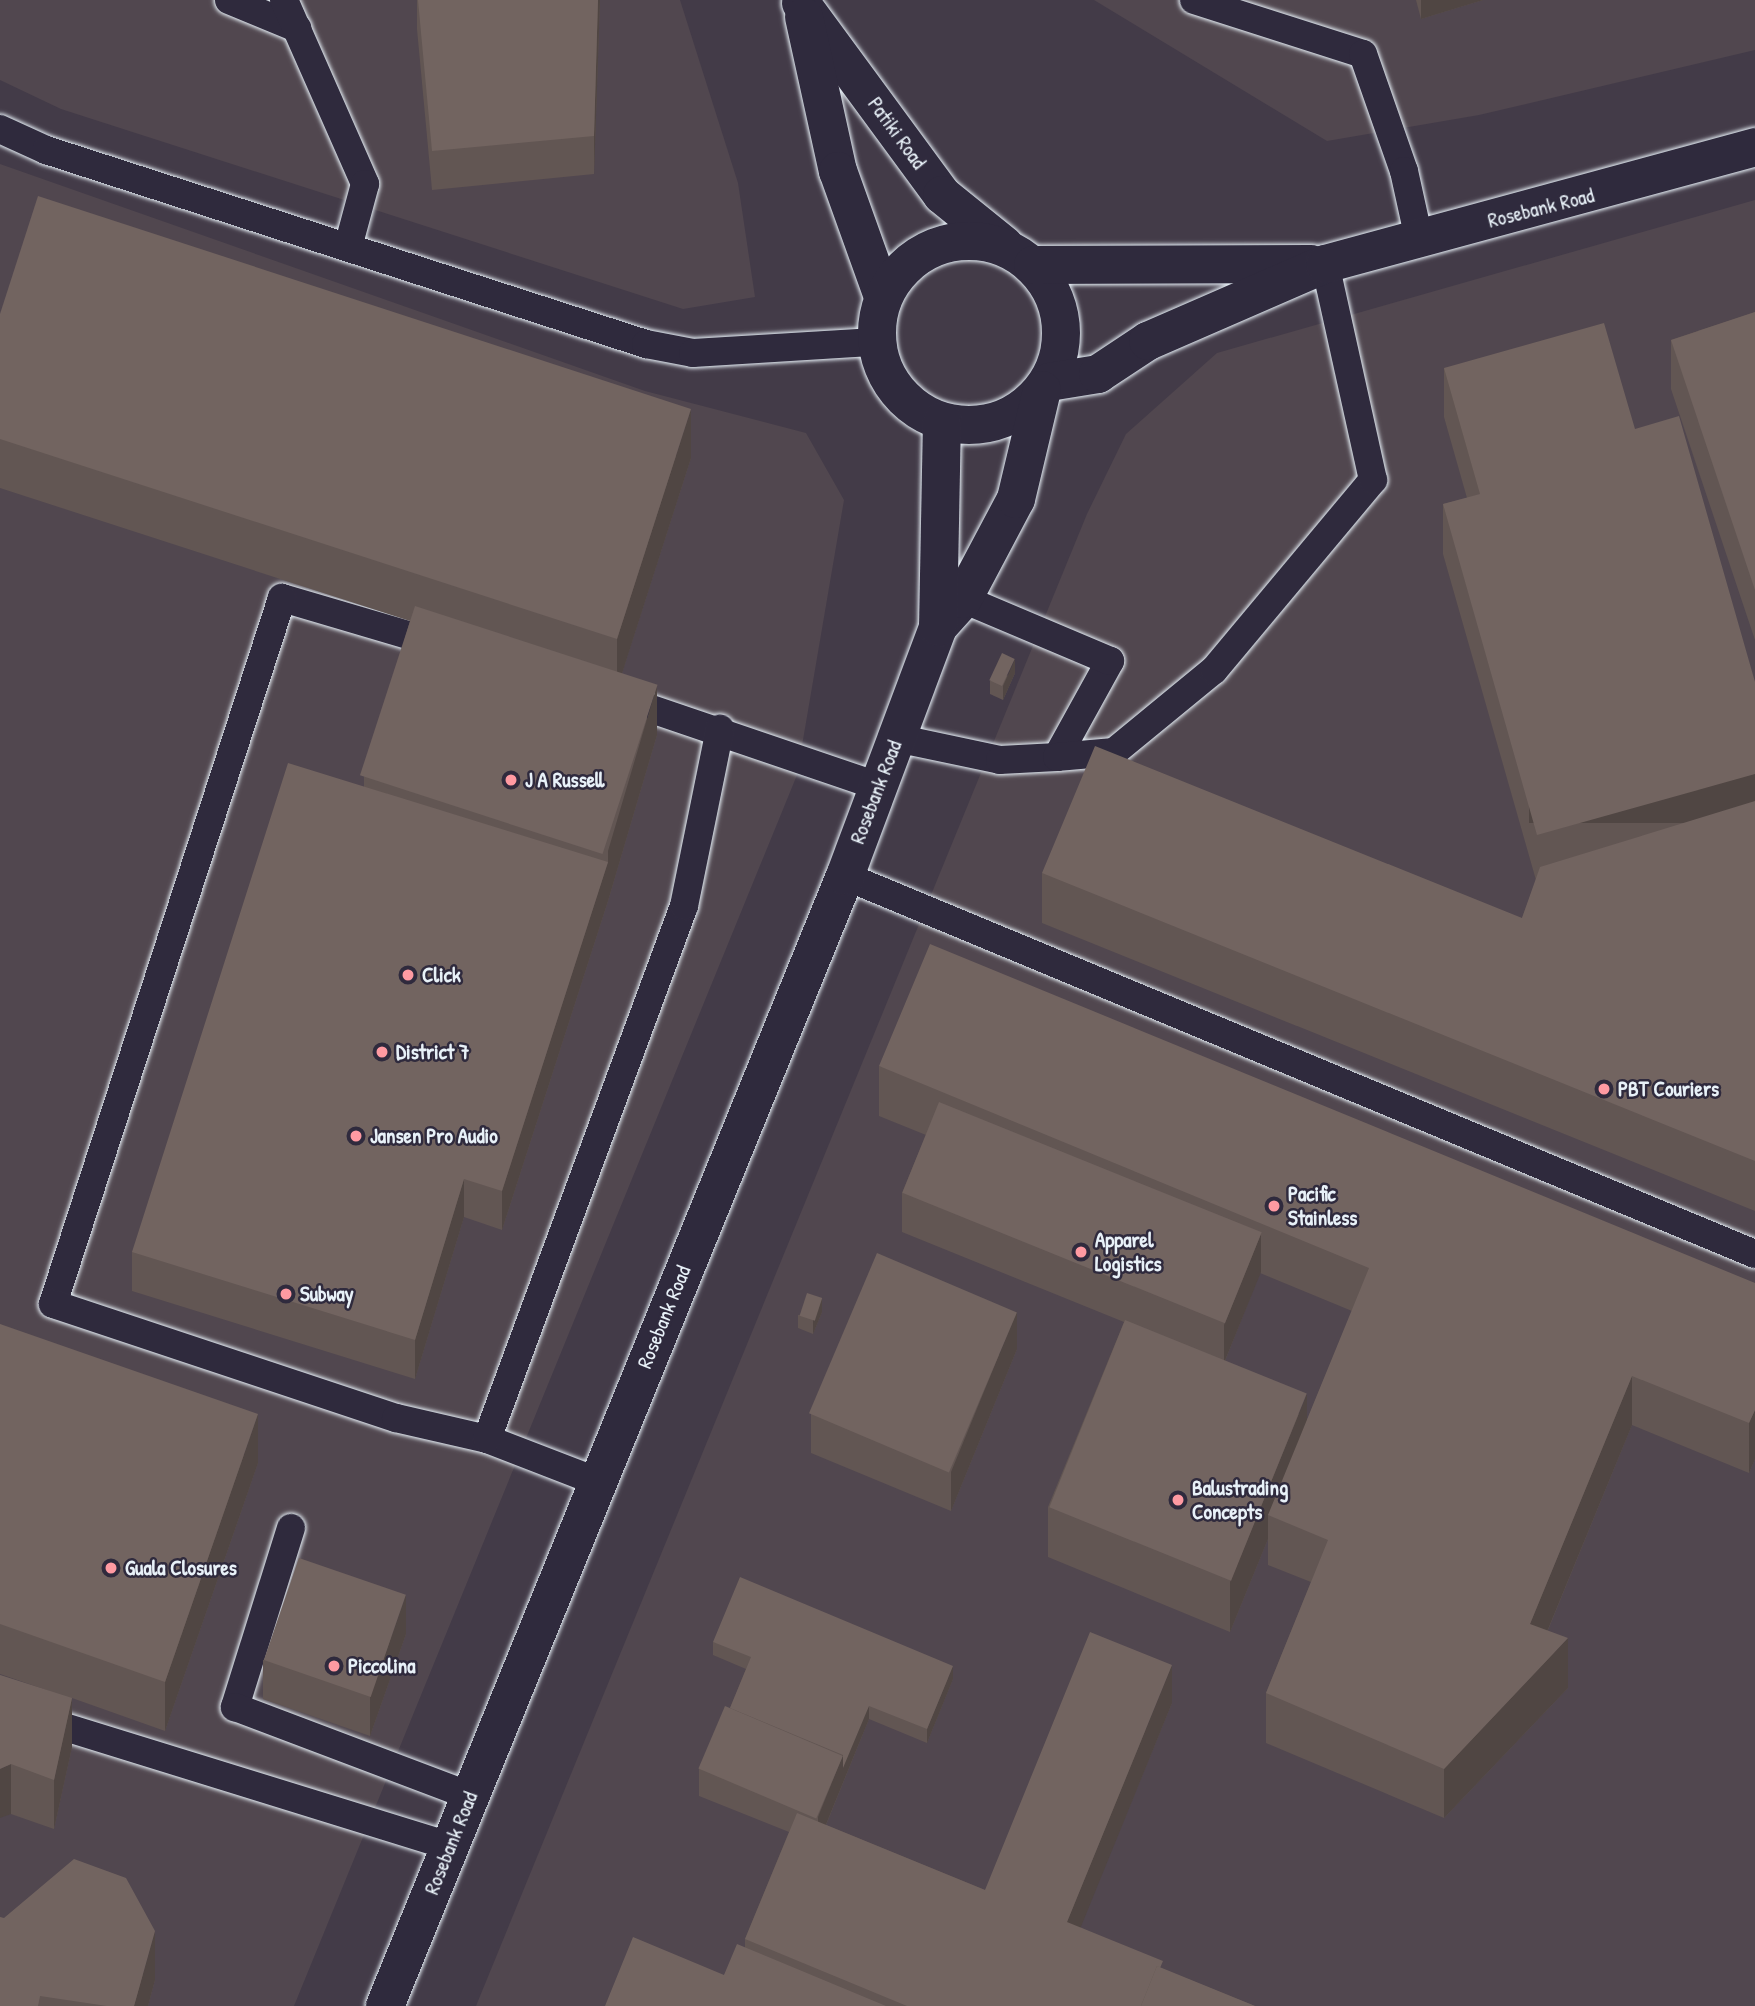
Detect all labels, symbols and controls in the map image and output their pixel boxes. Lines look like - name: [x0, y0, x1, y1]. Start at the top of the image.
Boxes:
- street label: Patiki Road: [862, 92, 932, 174]
- street label: Rosebank Road: [1485, 183, 1597, 233]
- street label: Rosebank Road: [845, 737, 907, 847]
- place label: J A Russell: [525, 767, 604, 793]
- marker: J A Russell: [503, 772, 519, 788]
- place label: Click: [422, 962, 461, 988]
- marker: Click: [400, 967, 416, 983]
- place label: District 7: [396, 1039, 469, 1065]
- marker: District 7: [374, 1044, 390, 1060]
- place label: PBT Couriers: [1618, 1076, 1719, 1102]
- marker: PBT Couriers: [1596, 1081, 1612, 1097]
- place label: Jansen Pro Audio: [370, 1123, 498, 1149]
- marker: Jansen Pro Audio: [348, 1128, 364, 1144]
- place label: Pacific Stainless: [1288, 1181, 1357, 1231]
- marker: Pacific Stainless: [1266, 1198, 1282, 1214]
- place label: Apparel Logistics: [1095, 1227, 1162, 1277]
- marker: Apparel Logistics: [1073, 1244, 1089, 1260]
- street label: Rosebank Road: [632, 1262, 696, 1372]
- place label: Subway: [300, 1281, 354, 1307]
- marker: Subway: [278, 1286, 294, 1302]
- place label: Balustrading Concepts: [1192, 1475, 1288, 1525]
- marker: Balustrading Concepts: [1170, 1492, 1186, 1508]
- place label: Guala Closures: [125, 1555, 237, 1581]
- marker: Guala Closures: [103, 1560, 119, 1576]
- place label: Piccolina: [348, 1653, 416, 1679]
- marker: Piccolina: [326, 1658, 342, 1674]
- street label: Rosebank Road: [419, 1788, 483, 1898]

